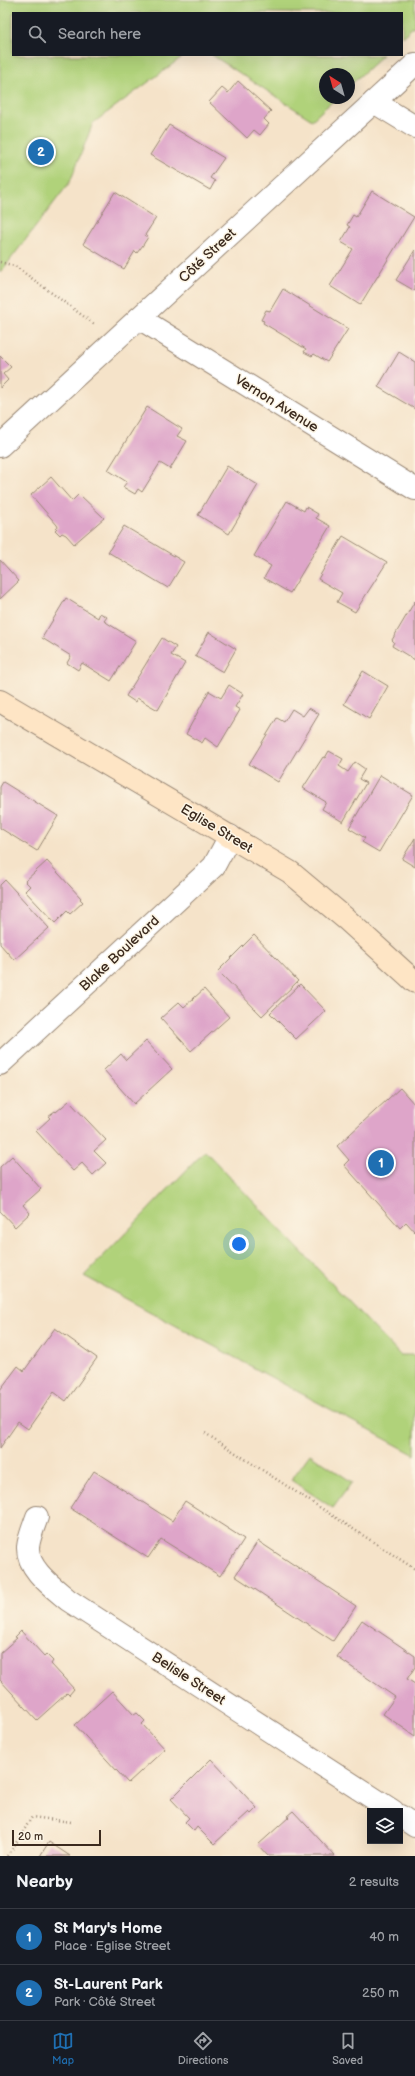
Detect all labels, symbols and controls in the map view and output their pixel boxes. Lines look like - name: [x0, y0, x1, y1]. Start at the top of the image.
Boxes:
- search box: [12, 12, 403, 56]
- icon: search: [26, 23, 48, 45]
- text: Search here: [58, 25, 141, 44]
- north arrow: [319, 68, 355, 104]
- pin: 2: [28, 137, 54, 167]
- street label: Côté Street: [175, 224, 240, 286]
- street label: Vernon Avenue: [232, 371, 322, 436]
- street label: Eglise Street: [178, 800, 256, 857]
- street label: Blake Boulevard: [76, 912, 163, 995]
- pin: 1: [368, 1148, 394, 1178]
- your location: [229, 1234, 249, 1254]
- street label: Belisle Street: [149, 1648, 229, 1709]
- map controls: [367, 1808, 403, 1844]
- button: layers: [367, 1808, 403, 1844]
- scale bar: [12, 1828, 101, 1847]
- text: 20 m: [18, 1830, 43, 1843]
- text: Nearby: [16, 1872, 73, 1892]
- text: 2 results: [349, 1874, 399, 1890]
- text: St Mary's Home: [54, 1919, 162, 1938]
- text: 1: [26, 1929, 32, 1945]
- text: 40 m: [369, 1929, 399, 1945]
- text: Place · Eglise Street: [54, 1938, 171, 1954]
- text: St-Laurent Park: [54, 1975, 163, 1994]
- text: 2: [25, 1985, 33, 2001]
- text: 250 m: [362, 1985, 399, 2001]
- text: Park · Côté Street: [54, 1994, 155, 2010]
- tab: Map: [52, 2030, 74, 2067]
- tab: Directions: [178, 2030, 228, 2067]
- tab: Saved: [332, 2030, 363, 2067]

